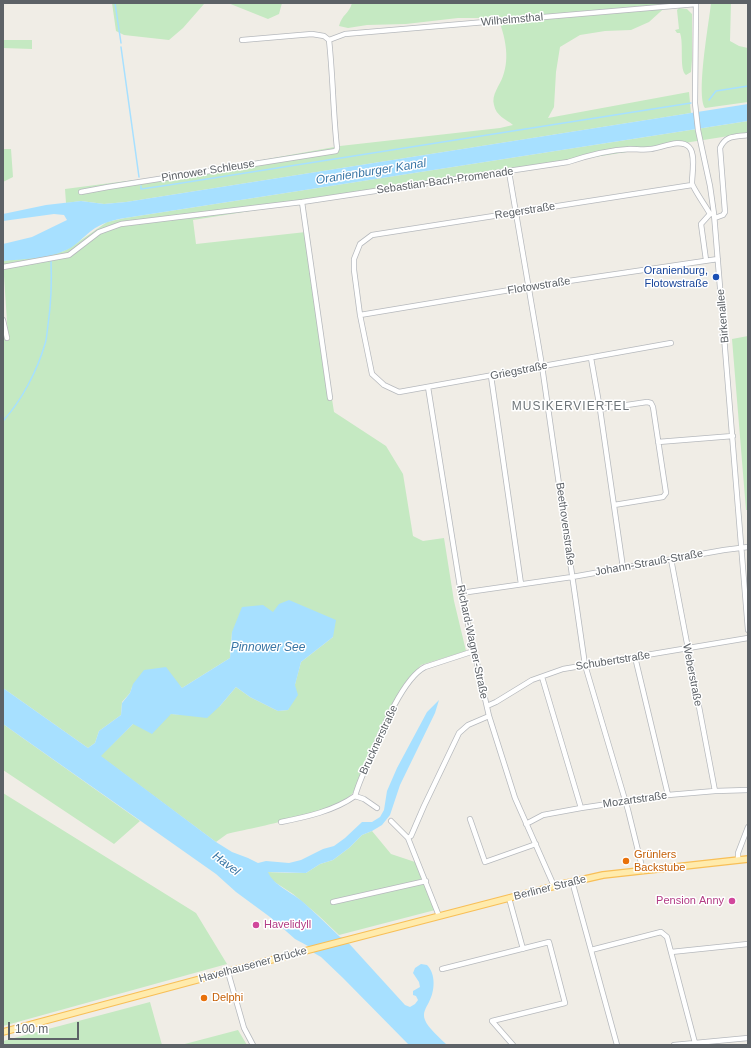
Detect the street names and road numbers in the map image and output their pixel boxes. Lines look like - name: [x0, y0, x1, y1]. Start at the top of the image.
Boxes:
- street label: Wilhelmsthal: [480, 11, 544, 29]
- street label: Pinnower Schleuse: [160, 157, 256, 185]
- street label: Sebastian-Bach-Promenade: [376, 165, 514, 197]
- street label: Regerstraße: [494, 200, 556, 222]
- street label: Flotowstraße: [507, 275, 571, 297]
- street label: Birkenallee: [714, 288, 732, 344]
- street label: Griegstraße: [489, 359, 549, 383]
- street label: Beethovenstraße: [553, 482, 577, 566]
- street label: Johann-Strauß-Straße: [594, 547, 704, 579]
- street label: Richard-Wagner-Straße: [453, 584, 491, 700]
- street label: Weberstraße: [679, 643, 705, 707]
- street label: Schubertstraße: [575, 649, 651, 673]
- street label: Brucknerstraße: [357, 703, 401, 777]
- street label: Mozartstraße: [602, 789, 668, 811]
- street label: Berliner Straße: [513, 873, 587, 903]
- street label: Havelhausener Brücke: [198, 944, 308, 986]

